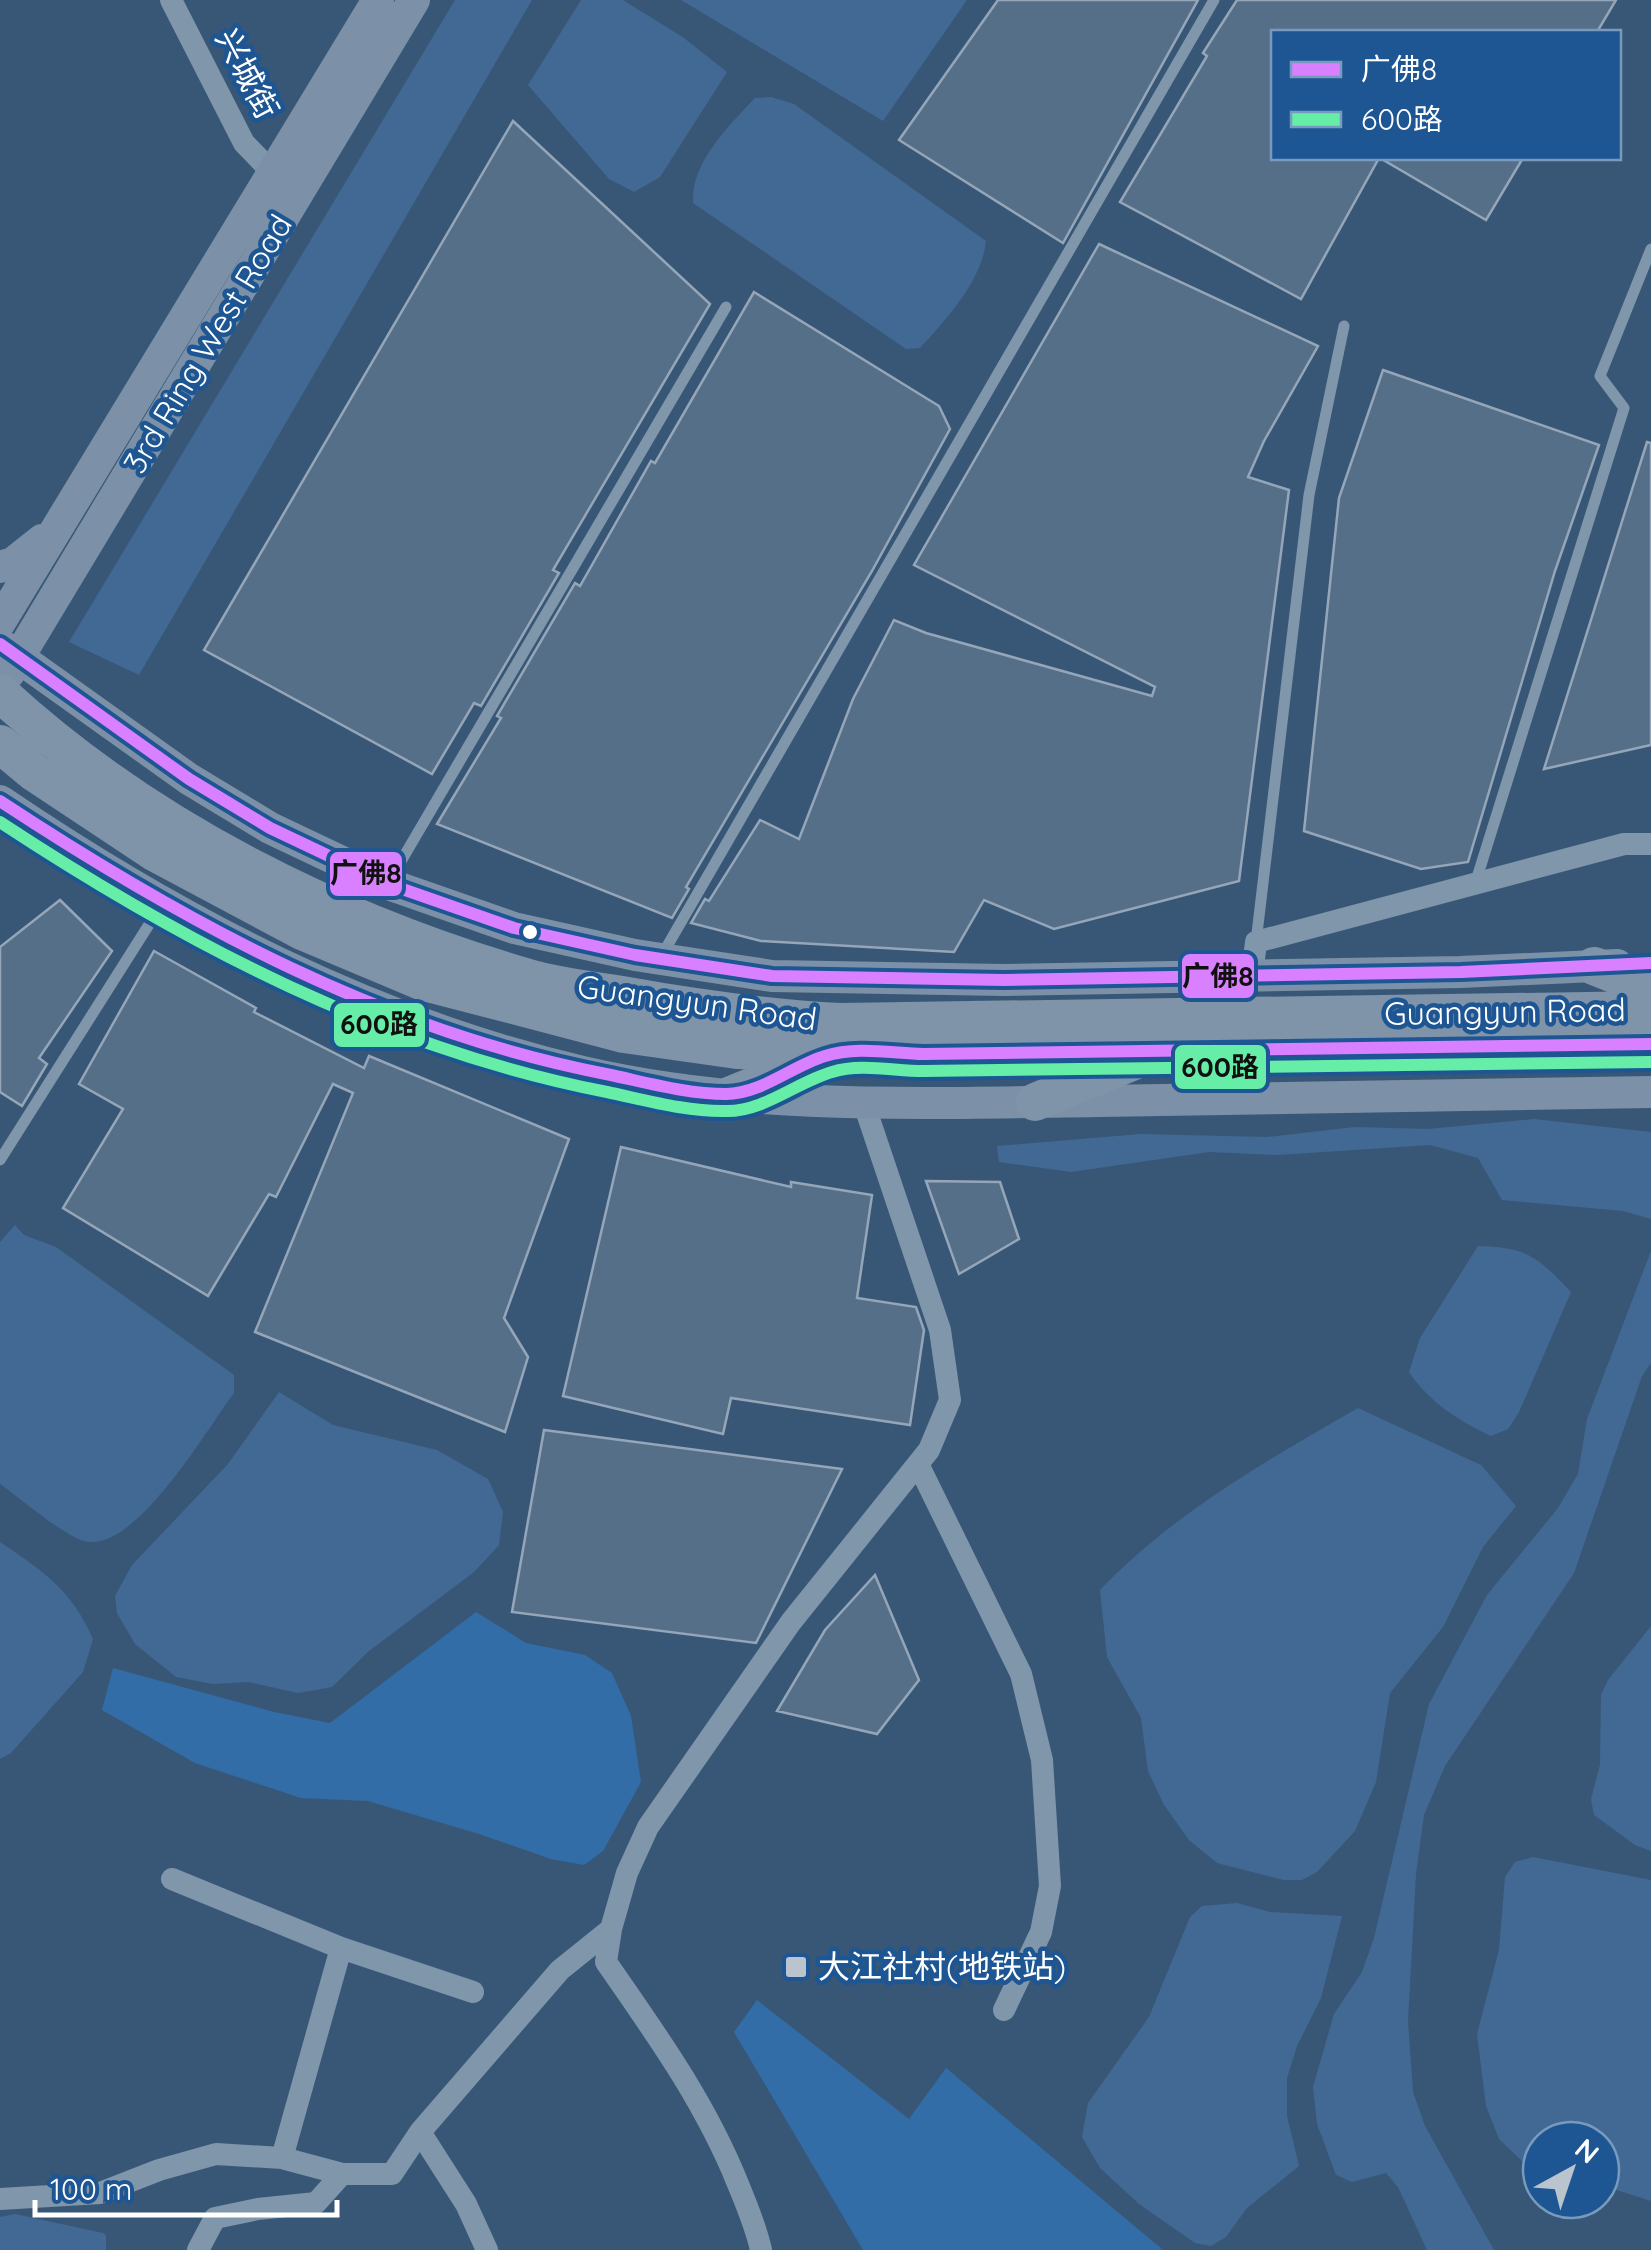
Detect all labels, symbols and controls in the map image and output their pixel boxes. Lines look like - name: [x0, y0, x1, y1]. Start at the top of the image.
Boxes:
- street label: 兴城街: [208, 22, 288, 125]
- legend: [1271, 30, 1621, 160]
- text: 广佛8: [1361, 50, 1437, 88]
- text: 600路: [1361, 100, 1443, 138]
- street label: 3rd Ring West Road: [114, 207, 300, 480]
- line badge: 广佛8: [328, 850, 404, 898]
- text: 广佛8: [330, 855, 402, 890]
- unlabelled marker: [520, 922, 540, 942]
- line badge: 广佛8: [1180, 952, 1256, 1000]
- text: 广佛8: [1182, 958, 1254, 993]
- street label: Guangyun Road: [575, 965, 819, 1039]
- street label: Guangyun Road: [1384, 989, 1626, 1033]
- line badge: 600路: [332, 1001, 427, 1049]
- text: 600路: [340, 1006, 418, 1041]
- line badge: 600路: [1173, 1043, 1268, 1091]
- text: 600路: [1181, 1049, 1259, 1084]
- place label: 大江社村(地铁站): [818, 1946, 1066, 1986]
- marker: 大江社村(地铁站): [783, 1954, 809, 1980]
- north arrow: [1521, 2120, 1621, 2220]
- text: N: [1568, 2130, 1607, 2170]
- scale bar: [35, 2155, 338, 2217]
- text: 100 m: [50, 2170, 132, 2208]

